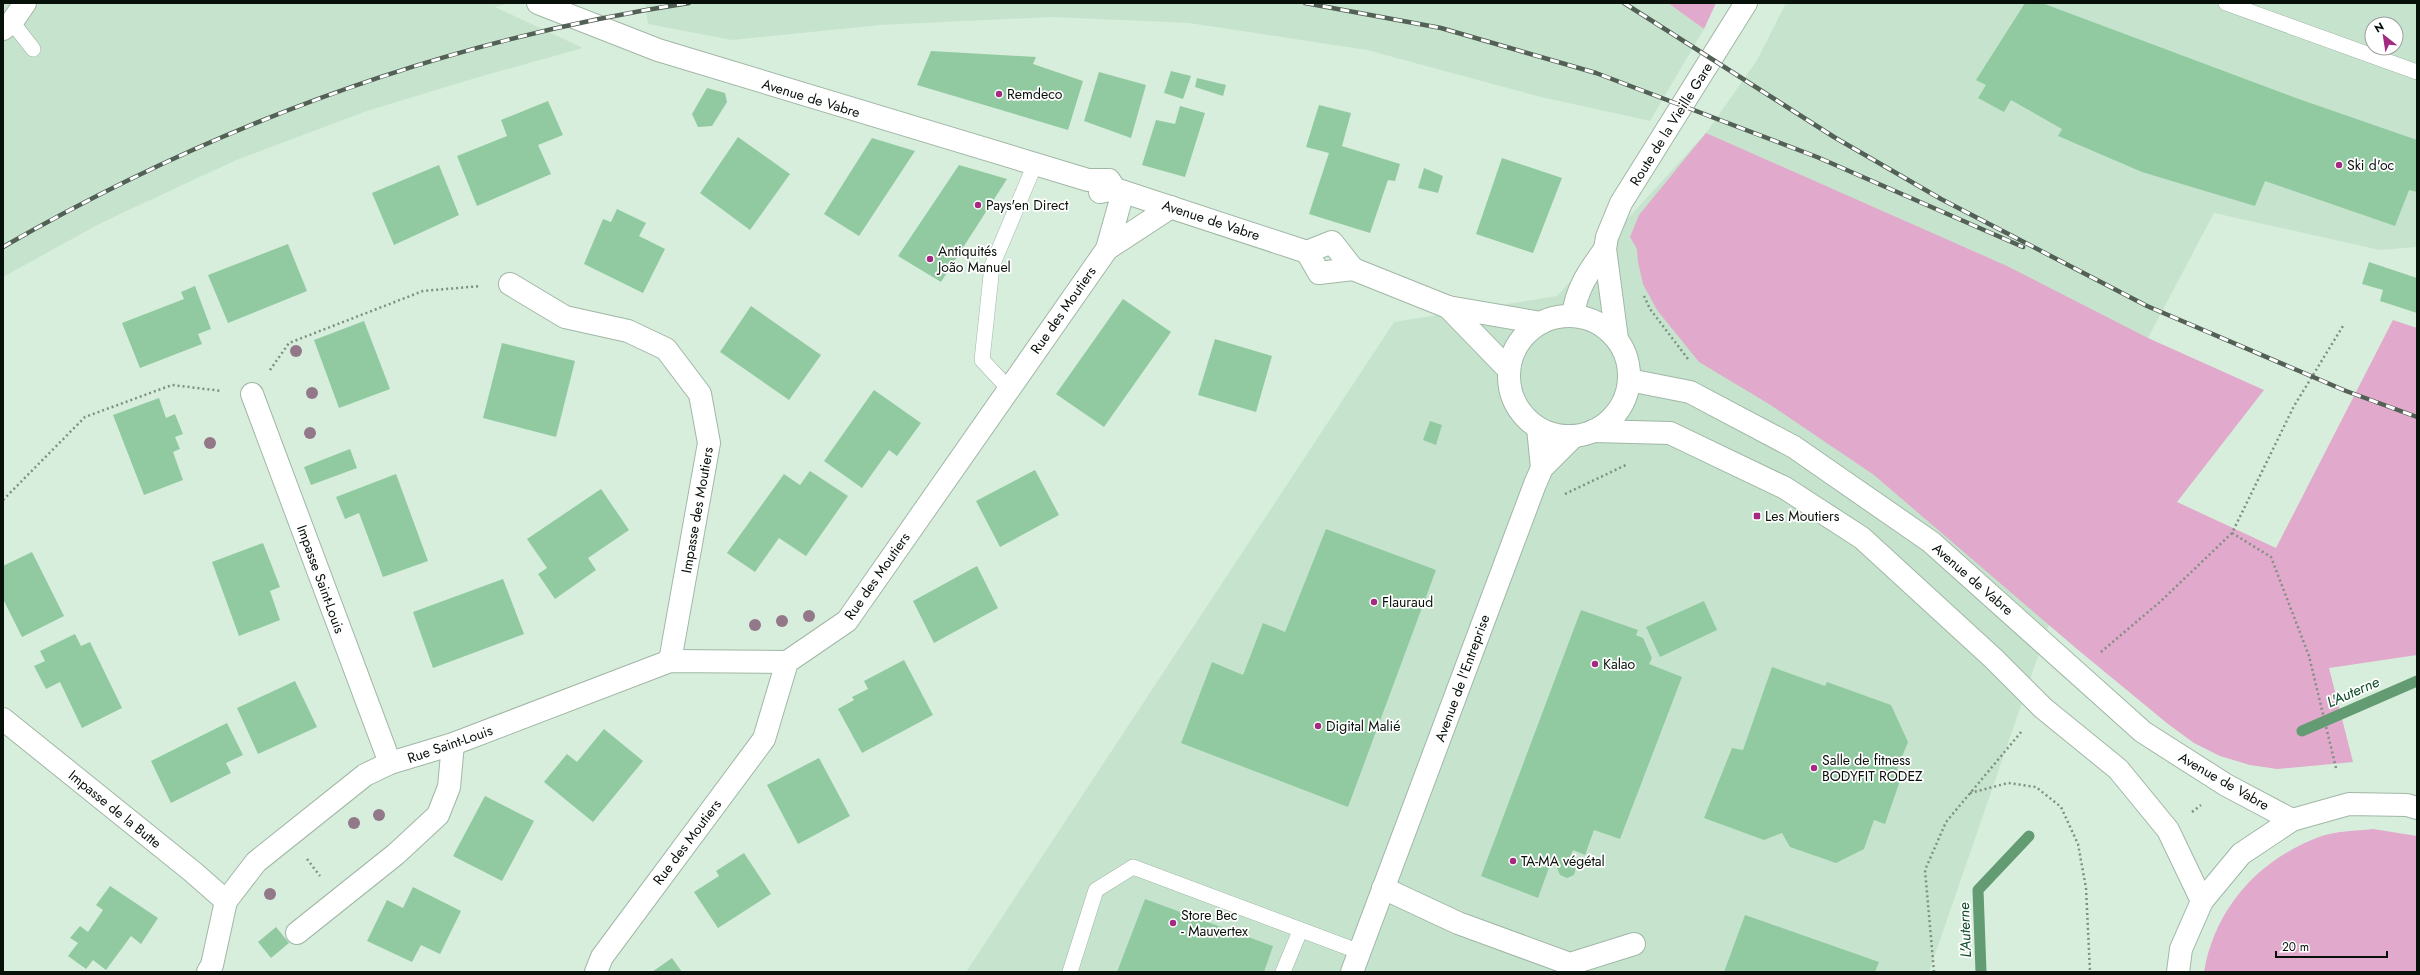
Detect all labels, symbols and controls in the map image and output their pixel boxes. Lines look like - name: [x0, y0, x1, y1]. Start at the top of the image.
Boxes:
- north arrow: [2364, 16, 2404, 56]
- text: N: [2371, 18, 2387, 36]
- street label: Route de la Vieille Gare: [1625, 58, 1717, 190]
- street label: Avenue de Vabre: [760, 74, 862, 122]
- place label: Remdeco: [1007, 84, 1063, 104]
- marker: Remdeco: [994, 89, 1004, 99]
- place label: Ski d'oc: [2347, 155, 2394, 175]
- marker: Ski d'oc: [2334, 160, 2344, 170]
- place label: Pays'en Direct: [986, 195, 1069, 215]
- street label: Avenue de Vabre: [1160, 195, 1262, 245]
- marker: Pays'en Direct: [973, 200, 983, 210]
- place label: Antiquités João Manuel: [936, 241, 1011, 277]
- marker: Antiquités João Manuel: [925, 254, 935, 264]
- street label: Rue des Moutiers: [1025, 262, 1101, 358]
- street label: Impasse des Moutiers: [676, 445, 718, 575]
- place label: Les Moutiers: [1765, 506, 1840, 526]
- marker: Les Moutiers: [1752, 511, 1762, 521]
- street label: Impasse Saint-Louis: [292, 522, 350, 636]
- street label: Rue des Moutiers: [839, 528, 915, 624]
- street label: Avenue de Vabre: [1928, 538, 2018, 620]
- place label: Flauraud: [1382, 592, 1433, 612]
- marker: Flauraud: [1369, 597, 1379, 607]
- street label: Avenue de l'Entreprise: [1430, 612, 1494, 744]
- place label: Kalao: [1603, 654, 1636, 674]
- marker: Kalao: [1590, 659, 1600, 669]
- water label: L'Auterne: [2323, 671, 2383, 713]
- place label: Digital Malié: [1326, 716, 1400, 736]
- street label: Rue Saint-Louis: [405, 720, 496, 768]
- marker: Digital Malié: [1313, 721, 1323, 731]
- street label: Avenue de Vabre: [2175, 747, 2273, 815]
- place label: Salle de fitness BODYFIT RODEZ: [1822, 750, 1923, 786]
- marker: Salle de fitness BODYFIT RODEZ: [1809, 763, 1819, 773]
- street label: Impasse de la Butte: [64, 765, 166, 853]
- street label: Rue des Moutiers: [648, 795, 726, 889]
- place label: TA-MA végétal: [1521, 851, 1605, 871]
- marker: TA-MA végétal: [1508, 856, 1518, 866]
- water label: L'Auterne: [1953, 902, 1977, 958]
- place label: Store Bec - Mauvertex: [1181, 905, 1248, 941]
- marker: Store Bec - Mauvertex: [1168, 918, 1178, 928]
- scale bar: [2276, 933, 2387, 959]
- text: 20 m: [2282, 938, 2309, 956]

